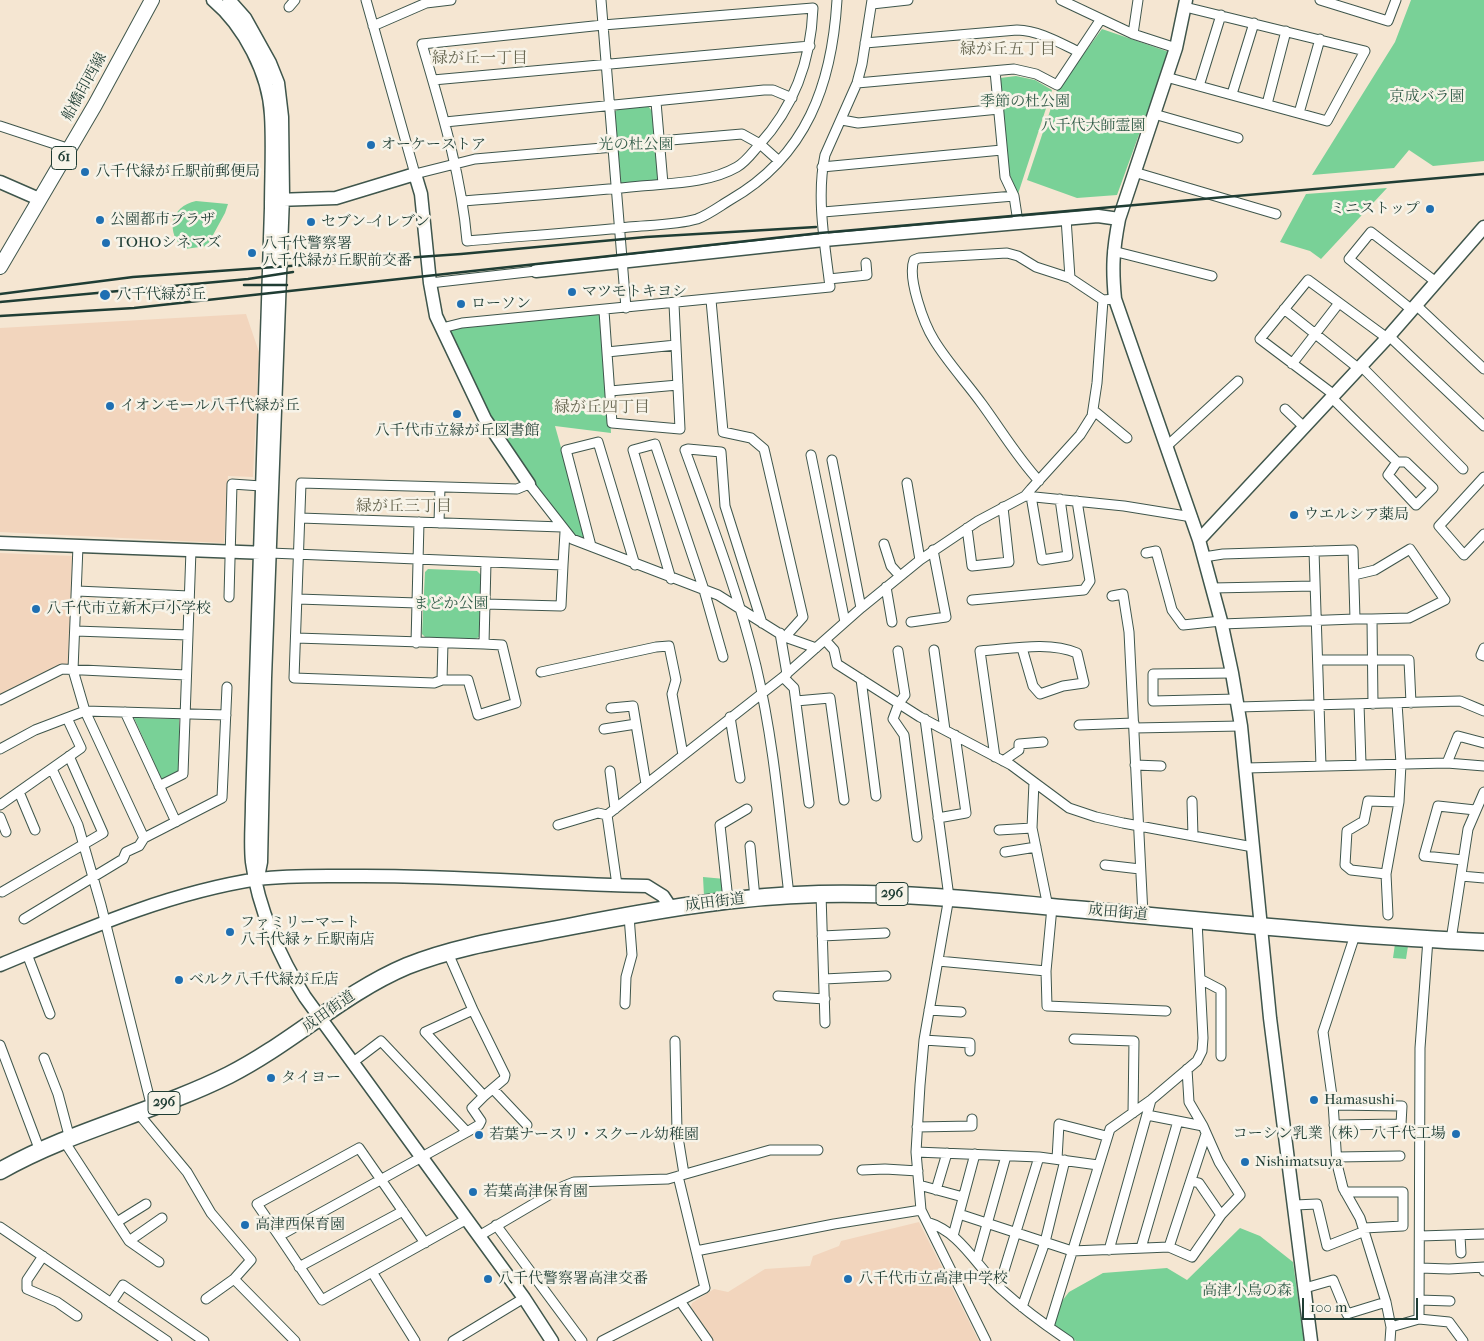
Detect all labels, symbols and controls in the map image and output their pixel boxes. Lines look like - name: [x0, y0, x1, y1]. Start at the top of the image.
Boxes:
- district label: 緑が丘五丁目: [960, 40, 1056, 60]
- district label: 緑が丘一丁目: [432, 49, 528, 69]
- street label: 船橋印西線: [59, 50, 111, 124]
- park label: 京成バラ園: [1390, 88, 1464, 106]
- park label: 季節の杜公園: [980, 93, 1070, 111]
- park label: 八千代大師霊園: [1041, 117, 1145, 135]
- place label: オーケーストア: [381, 136, 486, 154]
- park label: 光の杜公園: [599, 136, 673, 154]
- marker: オーケーストア: [365, 139, 377, 151]
- road number: 61: [52, 146, 76, 170]
- place label: 八千代緑が丘駅前郵便局: [95, 163, 260, 181]
- marker: 八千代緑が丘駅前郵便局: [79, 166, 91, 178]
- place label: ミニストップ: [1330, 200, 1420, 218]
- marker: ミニストップ: [1424, 203, 1436, 215]
- place label: 公園都市プラザ: [110, 211, 215, 229]
- place label: セブン-イレブン: [321, 213, 430, 231]
- marker: 公園都市プラザ: [94, 214, 106, 226]
- marker: セブン-イレブン: [305, 216, 317, 228]
- place label: TOHOシネマズ: [116, 234, 221, 252]
- place label: 八千代警察署 八千代緑が丘駅前交番: [262, 235, 412, 270]
- marker: TOHOシネマズ: [100, 237, 112, 249]
- marker: 八千代警察署 八千代緑が丘駅前交番: [246, 247, 258, 259]
- place label: マツモトキヨシ: [582, 283, 687, 301]
- place label: 八千代緑が丘: [116, 286, 206, 304]
- marker: マツモトキヨシ: [566, 286, 578, 298]
- marker: 八千代緑が丘: [98, 288, 112, 302]
- place label: ローソン: [471, 295, 531, 313]
- marker: ローソン: [455, 298, 467, 310]
- place label: イオンモール八千代緑が丘: [120, 397, 299, 415]
- district label: 緑が丘四丁目: [554, 398, 650, 418]
- marker: イオンモール八千代緑が丘: [104, 400, 116, 412]
- marker: 八千代市立緑が丘図書館: [451, 408, 463, 420]
- place label: 八千代市立緑が丘図書館: [375, 422, 539, 440]
- district label: 緑が丘三丁目: [356, 497, 452, 517]
- place label: ウエルシア薬局: [1304, 506, 1409, 524]
- marker: ウエルシア薬局: [1288, 509, 1300, 521]
- park label: まどか公園: [414, 595, 488, 613]
- place label: 八千代市立新木戸小学校: [46, 600, 211, 618]
- marker: 八千代市立新木戸小学校: [30, 603, 42, 615]
- road number: 296: [876, 882, 908, 906]
- street label: 成田街道: [684, 890, 746, 916]
- street label: 成田街道: [1087, 901, 1149, 925]
- place label: ファミリーマート 八千代緑ヶ丘駅南店: [240, 914, 375, 949]
- marker: ファミリーマート 八千代緑ヶ丘駅南店: [224, 926, 236, 938]
- place label: ベルク八千代緑が丘店: [189, 971, 339, 989]
- marker: ベルク八千代緑が丘店: [173, 974, 185, 986]
- street label: 成田街道: [299, 987, 359, 1037]
- place label: タイヨー: [281, 1069, 341, 1087]
- marker: タイヨー: [265, 1072, 277, 1084]
- place label: Hamasushi: [1324, 1091, 1395, 1109]
- road number: 296: [148, 1092, 180, 1114]
- marker: Hamasushi: [1308, 1094, 1320, 1106]
- place label: コーシン乳業（株） 八千代工場: [1233, 1125, 1446, 1143]
- place label: 若葉ナースリ・スクール幼稚園: [489, 1126, 699, 1144]
- marker: コーシン乳業（株） 八千代工場: [1450, 1128, 1462, 1140]
- marker: 若葉ナースリ・スクール幼稚園: [473, 1129, 485, 1141]
- place label: Nishimatsuya: [1255, 1153, 1342, 1171]
- marker: Nishimatsuya: [1239, 1156, 1251, 1168]
- place label: 若葉高津保育園: [483, 1183, 588, 1201]
- marker: 若葉高津保育園: [467, 1186, 479, 1198]
- place label: 高津西保育園: [255, 1216, 345, 1234]
- marker: 高津西保育園: [239, 1219, 251, 1231]
- place label: 八千代警察署高津交番: [498, 1270, 648, 1288]
- place label: 八千代市立高津中学校: [858, 1270, 1008, 1288]
- marker: 八千代警察署高津交番: [482, 1273, 494, 1285]
- marker: 八千代市立高津中学校: [842, 1273, 854, 1285]
- park label: 高津小鳥の森: [1202, 1282, 1292, 1300]
- scale bar: [1304, 1288, 1420, 1320]
- text: 100 m: [1310, 1298, 1348, 1316]

